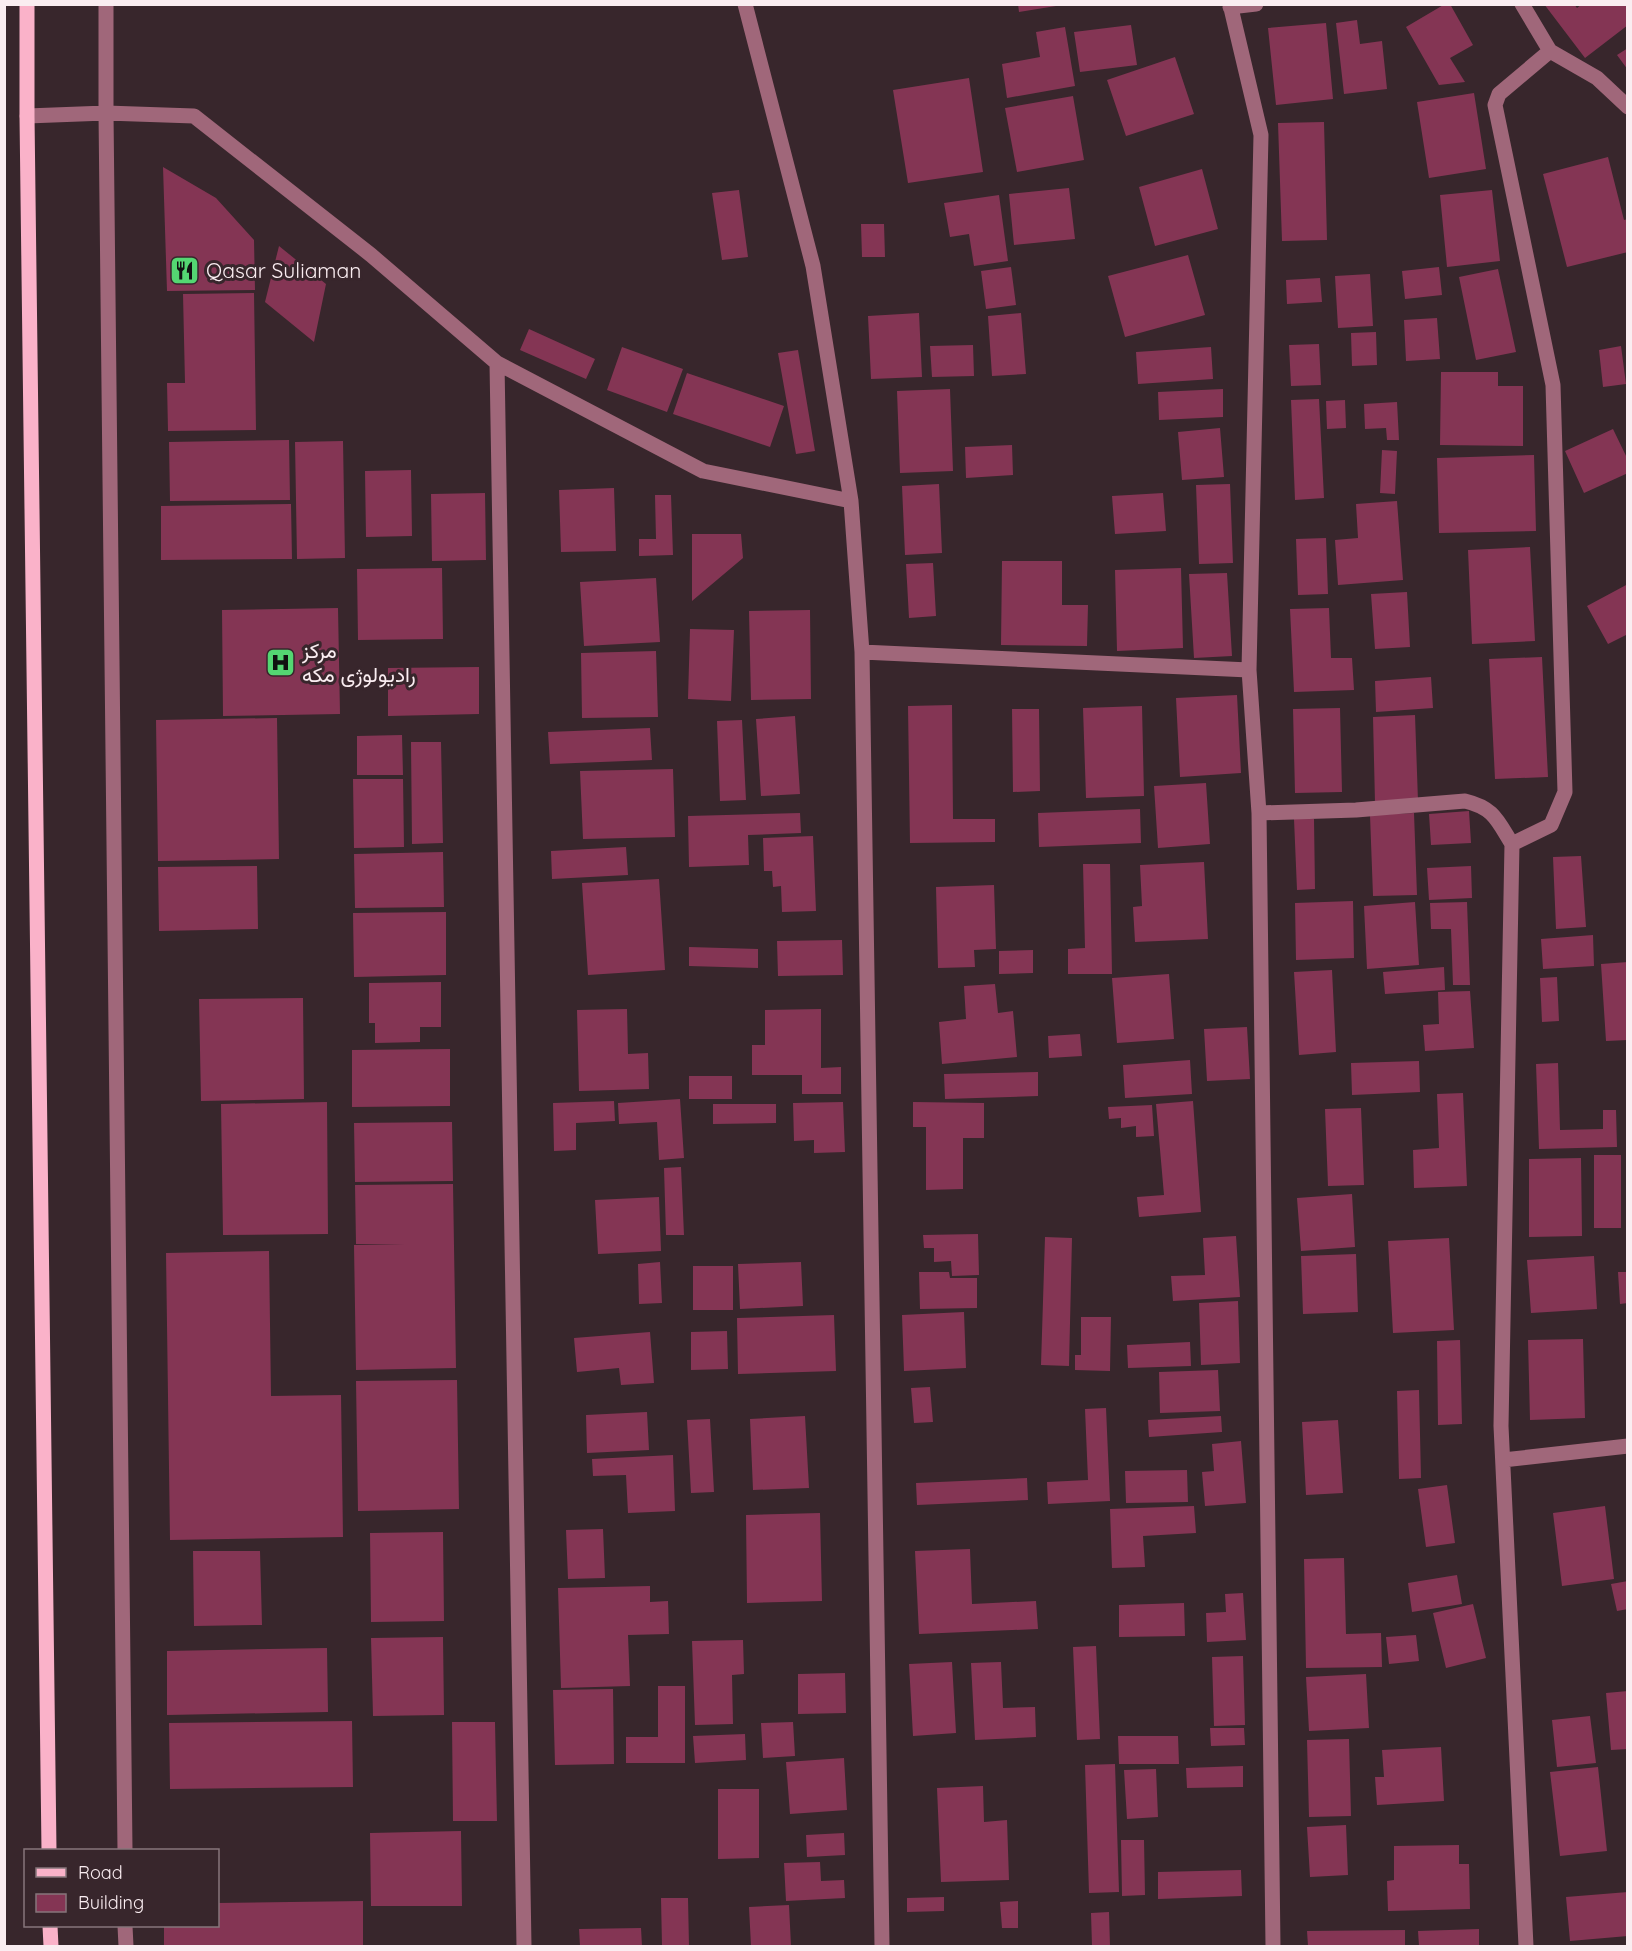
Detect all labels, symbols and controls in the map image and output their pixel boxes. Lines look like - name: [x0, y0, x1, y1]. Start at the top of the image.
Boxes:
- restaurant icon: Qasar Suliaman: [169, 254, 201, 286]
- place label: Qasar Suliaman: [206, 257, 361, 283]
- place label: مرکز رادیولوژی مکه: [301, 637, 416, 688]
- hospital icon: مرکز رادیولوژی مکه: [265, 646, 297, 678]
- legend: [24, 1849, 219, 1927]
- text: Road: [78, 1861, 123, 1884]
- text: Building: [78, 1891, 144, 1914]

